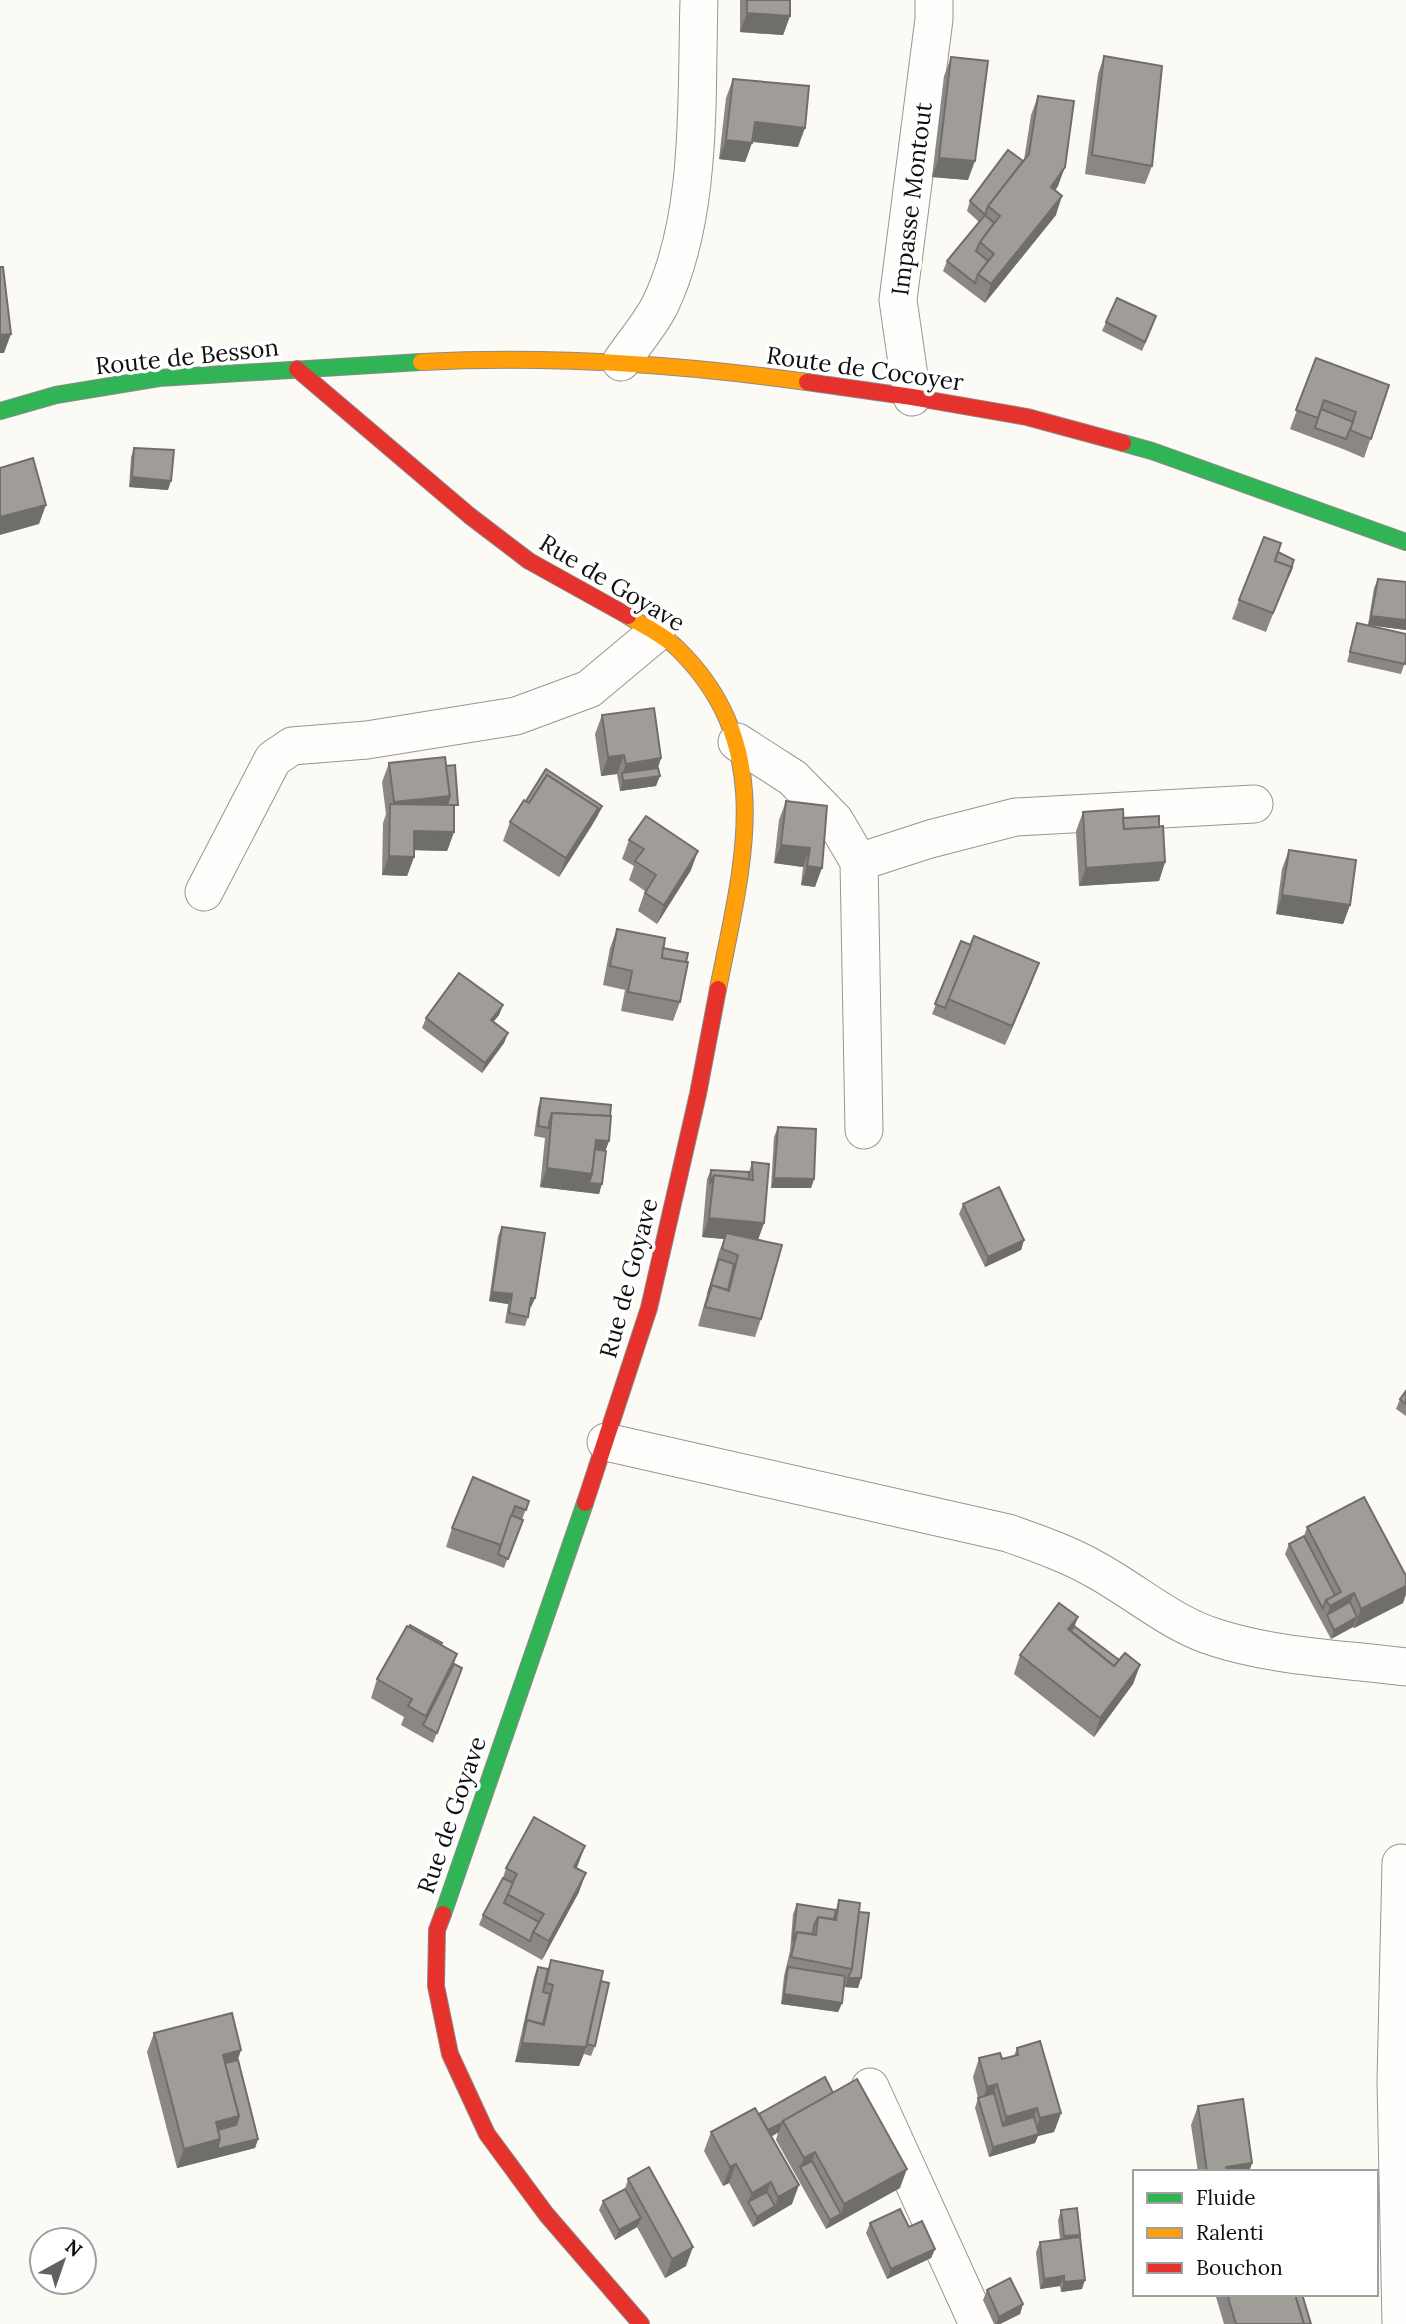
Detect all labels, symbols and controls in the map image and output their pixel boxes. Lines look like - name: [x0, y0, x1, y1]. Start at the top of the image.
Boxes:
- street label: Impasse Montout: [884, 100, 939, 297]
- street label: Route de Besson: [94, 331, 280, 382]
- street label: Route de Cocoyer: [765, 339, 966, 398]
- street label: Rue de Goyave: [534, 527, 691, 638]
- street label: Rue de Goyave: [592, 1195, 665, 1361]
- street label: Rue de Goyave: [410, 1732, 493, 1898]
- legend: [1133, 2170, 1378, 2296]
- text: Fluide: [1196, 2184, 1256, 2211]
- text: Ralenti: [1196, 2219, 1264, 2246]
- north arrow: [28, 2226, 98, 2296]
- text: N: [61, 2234, 88, 2262]
- text: Bouchon: [1196, 2254, 1283, 2281]

